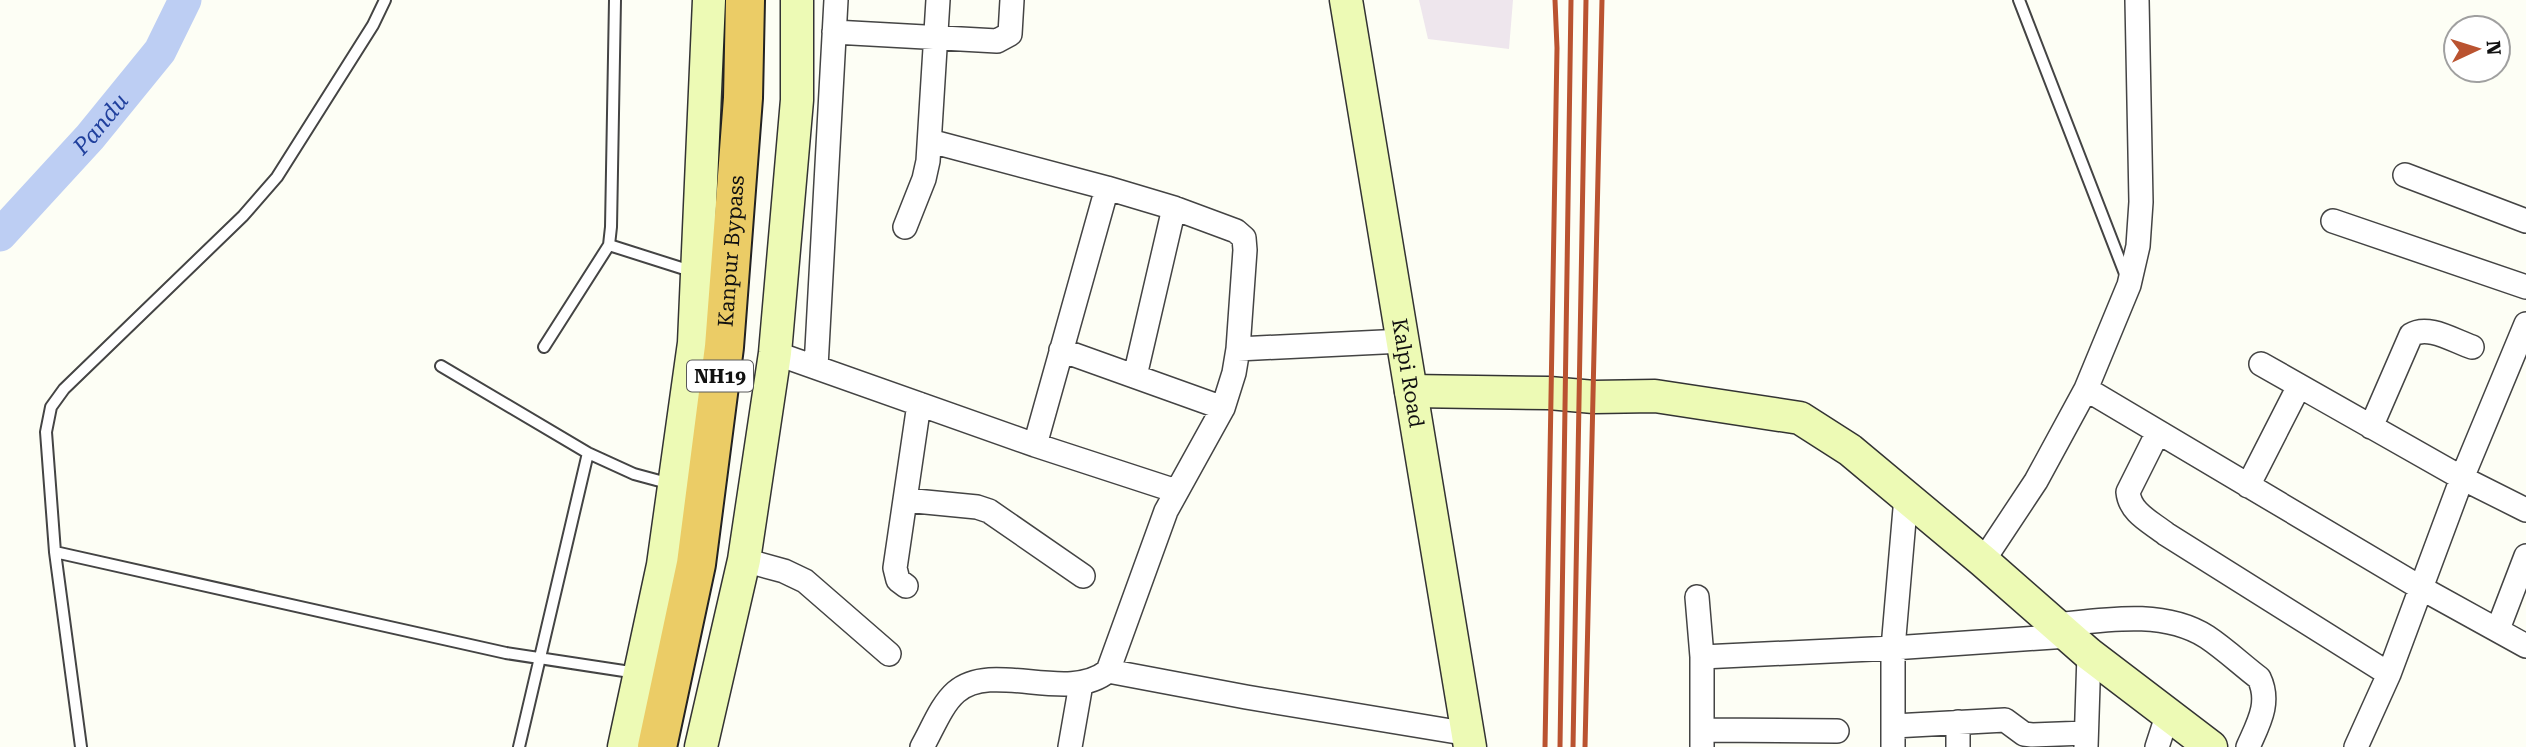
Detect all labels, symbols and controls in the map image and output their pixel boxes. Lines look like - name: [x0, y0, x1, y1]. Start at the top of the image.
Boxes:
- north arrow: [2442, 14, 2512, 84]
- text: N: [2481, 40, 2505, 56]
- water label: Pandu: [67, 88, 134, 161]
- street label: Kanpur Bypass: [714, 174, 749, 328]
- street label: Kalpi Road: [1387, 317, 1429, 430]
- road number: NH19: [687, 360, 753, 392]

